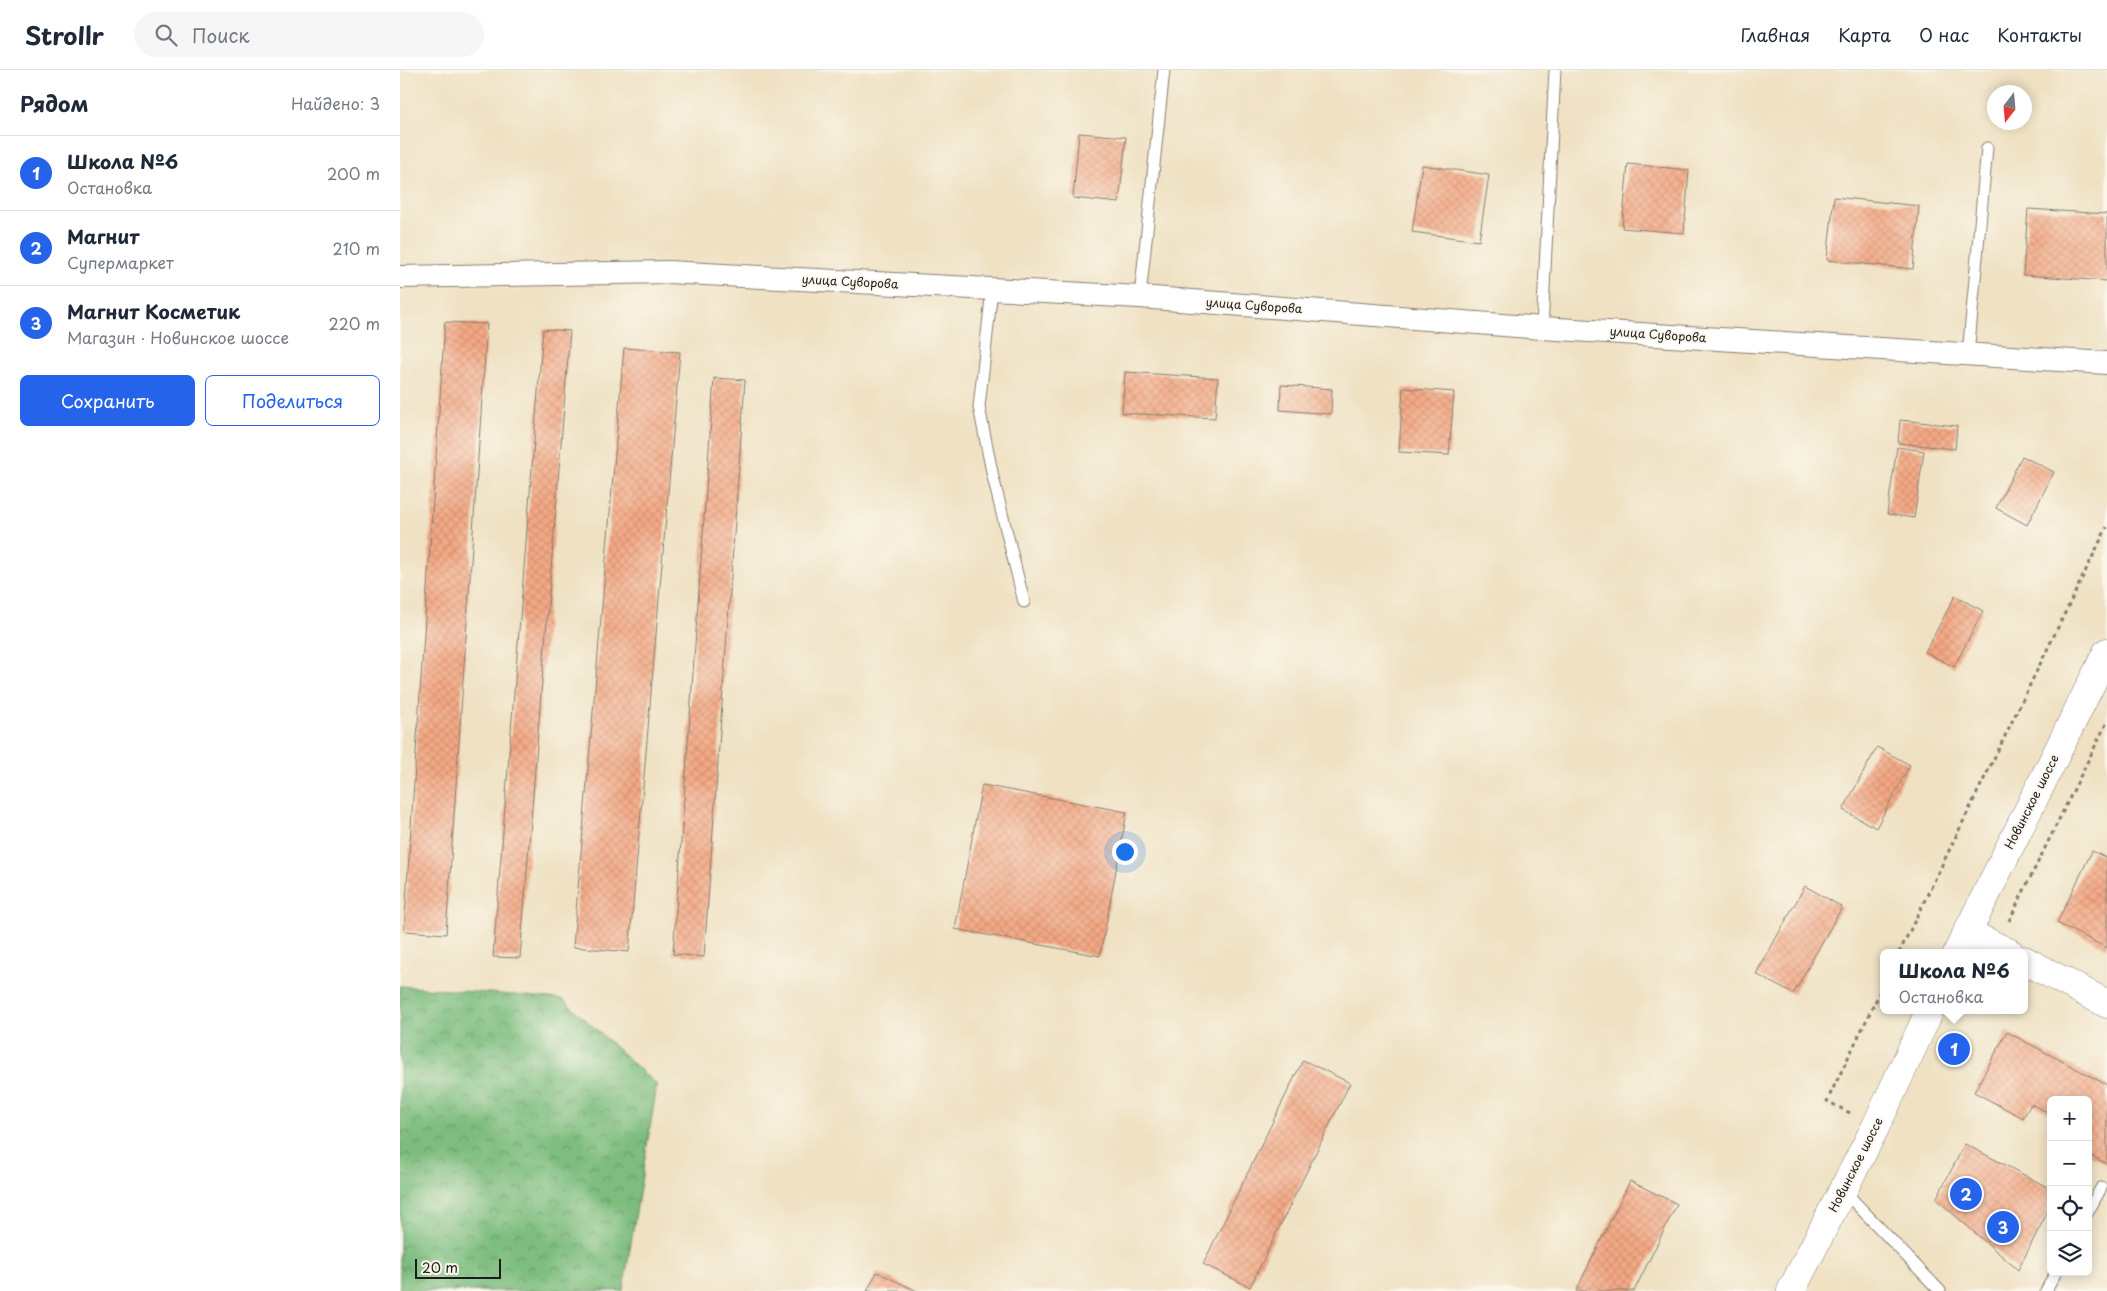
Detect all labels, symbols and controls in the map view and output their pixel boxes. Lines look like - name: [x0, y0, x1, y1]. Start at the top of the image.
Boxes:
- search box: [134, 12, 484, 57]
- text: Strollr: [25, 17, 104, 53]
- icon: search: [152, 21, 180, 49]
- text: Поиск: [192, 21, 250, 49]
- text: Главная: [1741, 21, 1810, 48]
- text: Карта: [1838, 21, 1891, 48]
- text: О нас: [1919, 21, 1969, 48]
- text: Контакты: [1997, 21, 2082, 48]
- north arrow: [1987, 85, 2032, 130]
- text: Рядом: [20, 87, 88, 119]
- text: Найдено: 3: [291, 91, 380, 115]
- text: Школа №6: [67, 147, 178, 175]
- text: 1: [32, 161, 40, 185]
- text: 200 m: [327, 161, 380, 185]
- text: Остановка: [67, 175, 152, 199]
- text: Магнит: [67, 222, 139, 250]
- text: 2: [30, 236, 42, 260]
- text: 210 m: [332, 236, 380, 260]
- text: Супермаркет: [67, 250, 174, 274]
- street label: улица Суворова: [801, 269, 899, 293]
- street label: улица Суворова: [1205, 293, 1304, 317]
- text: Магнит Косметик: [67, 297, 240, 325]
- text: 3: [31, 311, 41, 335]
- text: 220 m: [329, 311, 380, 335]
- street label: улица Суворова: [1609, 322, 1708, 346]
- text: Магазин · Новинское шоссе: [67, 325, 289, 349]
- button: Сохранить: [20, 375, 195, 426]
- button: Поделиться: [205, 375, 380, 426]
- street label: Новинское шоссе: [1999, 751, 2063, 852]
- your location: [1112, 839, 1138, 865]
- popup: [1880, 949, 2028, 1014]
- text: Школа №6: [1898, 956, 2010, 984]
- text: Остановка: [1898, 984, 1983, 1008]
- pin: 1: [1938, 1030, 1970, 1068]
- map controls: [2047, 1096, 2092, 1276]
- button: +: [2047, 1096, 2092, 1141]
- street label: Новинское шоссе: [1823, 1114, 1887, 1215]
- button: −: [2047, 1141, 2092, 1186]
- pin: 2: [1950, 1175, 1982, 1213]
- button: locate: [2047, 1186, 2092, 1231]
- pin: 3: [1987, 1208, 2019, 1246]
- button: layers: [2047, 1231, 2092, 1276]
- scale bar: [415, 1256, 501, 1279]
- text: 20 m: [422, 1257, 458, 1278]

